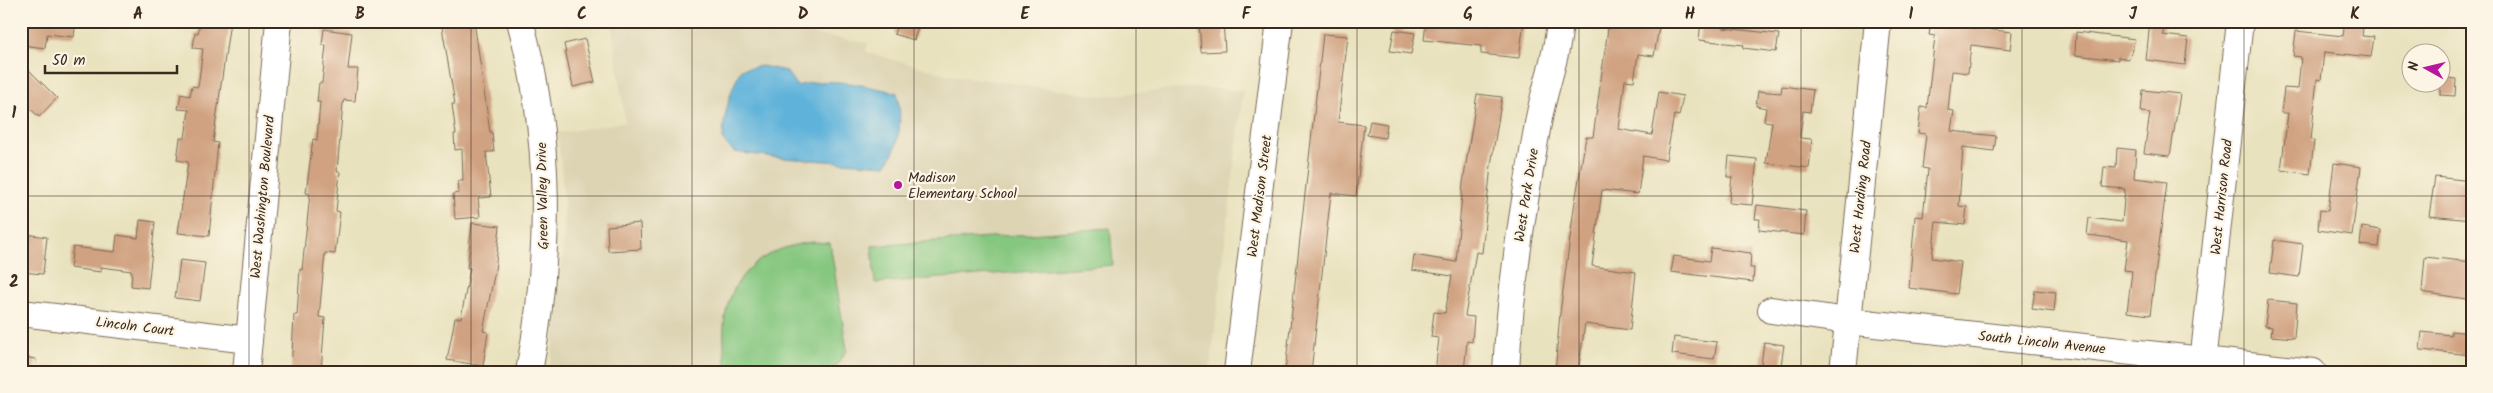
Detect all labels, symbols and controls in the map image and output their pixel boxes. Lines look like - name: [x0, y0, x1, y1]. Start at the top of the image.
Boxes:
- text: A: [133, 2, 143, 27]
- text: B: [355, 2, 365, 27]
- text: C: [577, 2, 587, 27]
- text: D: [798, 2, 809, 27]
- text: E: [1021, 2, 1031, 27]
- text: F: [1242, 2, 1252, 27]
- text: G: [1463, 2, 1473, 27]
- text: H: [1685, 2, 1695, 27]
- text: I: [1909, 2, 1914, 27]
- text: J: [2129, 2, 2138, 27]
- text: K: [2350, 2, 2360, 27]
- scale bar: [45, 42, 178, 74]
- north arrow: [2400, 42, 2450, 92]
- text: 50 m: [52, 49, 86, 73]
- text: N: [2403, 60, 2426, 72]
- text: 1: [12, 101, 17, 126]
- street label: West Washington Boulevard: [245, 114, 281, 279]
- street label: West Madison Street: [1242, 133, 1278, 259]
- street label: West Harrison Road: [2205, 137, 2239, 256]
- street label: West Harding Road: [1844, 139, 1878, 254]
- street label: Green Valley Drive: [531, 141, 555, 250]
- street label: West Park Drive: [1509, 146, 1545, 244]
- place label: Madison Elementary School: [908, 167, 1017, 205]
- marker: Madison Elementary School: [892, 179, 904, 191]
- text: 2: [9, 270, 19, 295]
- street label: Lincoln Court: [94, 311, 176, 343]
- street label: South Lincoln Avenue: [1977, 325, 2107, 361]

